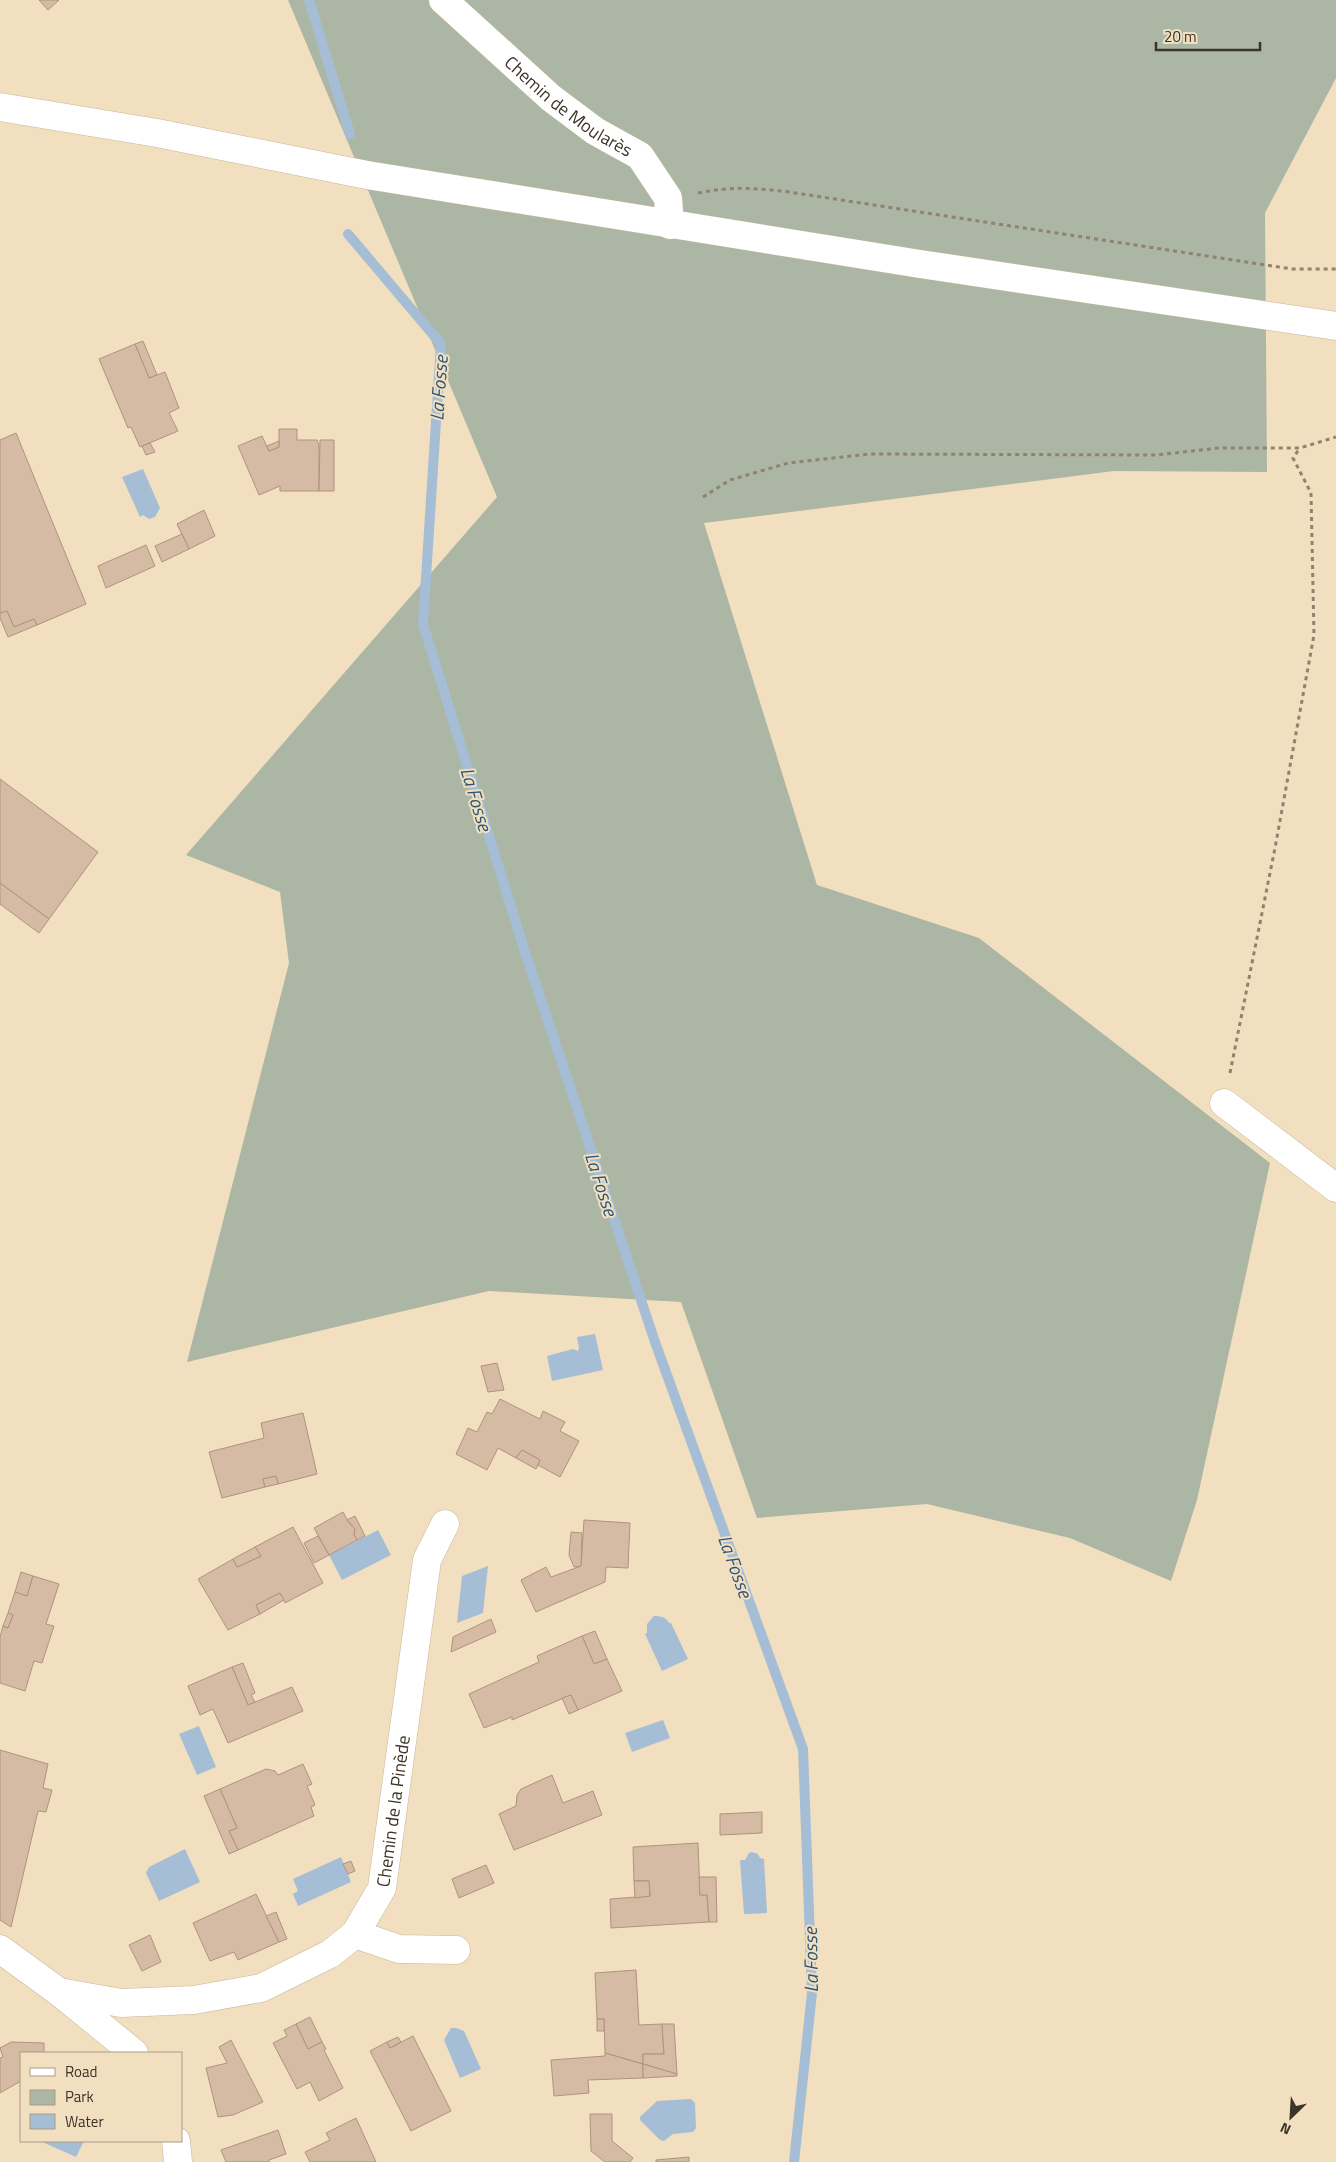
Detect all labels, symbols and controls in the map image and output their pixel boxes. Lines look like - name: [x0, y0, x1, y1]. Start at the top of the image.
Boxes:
- scale bar: [1156, 20, 1260, 52]
- text: 20 m: [1164, 25, 1197, 48]
- street label: Chemin de Moularès: [499, 49, 638, 163]
- water label: La Fosse: [421, 353, 455, 422]
- water label: La Fosse: [454, 764, 501, 836]
- water label: La Fosse: [578, 1149, 626, 1221]
- water label: La Fosse: [711, 1530, 761, 1603]
- street label: Chemin de la Pinède: [369, 1733, 416, 1889]
- water label: La Fosse: [795, 1926, 825, 1993]
- legend: [20, 2052, 182, 2142]
- text: Road: [65, 2060, 97, 2083]
- text: Park: [65, 2085, 94, 2108]
- north arrow: [1266, 2092, 1316, 2142]
- text: Water: [65, 2110, 104, 2133]
- text: N: [1276, 2118, 1294, 2141]

